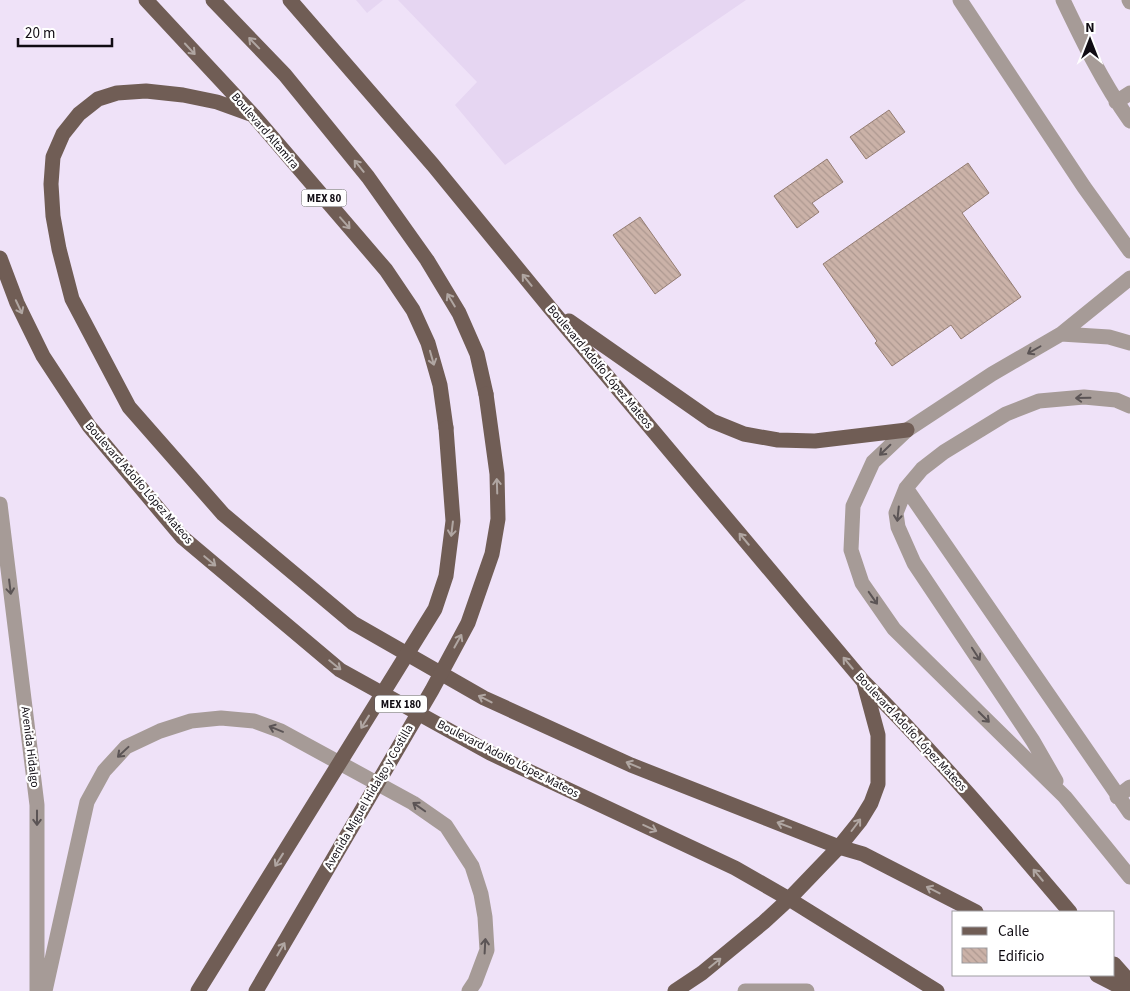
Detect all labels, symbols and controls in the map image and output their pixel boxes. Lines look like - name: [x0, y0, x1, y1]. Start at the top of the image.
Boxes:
- scale bar: [18, 15, 111, 47]
- north arrow: [1065, 15, 1115, 65]
- text: N: [1085, 18, 1095, 38]
- text: 20 m: [25, 23, 55, 44]
- one-way arrow: [248, 36, 260, 49]
- one-way arrow: [184, 42, 196, 55]
- street label: Boulevard Altamira: [227, 89, 303, 173]
- one-way arrow: [354, 160, 365, 173]
- road number: MEX 80: [302, 190, 346, 207]
- one-way arrow: [339, 216, 351, 229]
- one-way arrow: [521, 274, 532, 287]
- one-way arrow: [446, 294, 456, 308]
- one-way arrow: [15, 299, 24, 314]
- street label: Boulevard Adolfo López Mateos: [543, 301, 657, 433]
- one-way arrow: [1027, 346, 1042, 355]
- one-way arrow: [427, 349, 437, 365]
- one-way arrow: [1075, 393, 1091, 403]
- street label: Boulevard Adolfo López Mateos: [81, 418, 197, 548]
- one-way arrow: [879, 444, 892, 456]
- one-way arrow: [493, 478, 502, 494]
- one-way arrow: [893, 506, 903, 522]
- one-way arrow: [447, 521, 457, 537]
- one-way arrow: [738, 532, 749, 545]
- one-way arrow: [204, 555, 217, 566]
- one-way arrow: [5, 578, 15, 594]
- one-way arrow: [868, 591, 878, 605]
- one-way arrow: [453, 634, 463, 649]
- one-way arrow: [971, 647, 981, 661]
- one-way arrow: [843, 657, 854, 670]
- one-way arrow: [328, 660, 341, 671]
- street label: Boulevard Adolfo López Mateos: [851, 669, 971, 795]
- one-way arrow: [478, 693, 493, 703]
- road number: MEX 180: [375, 696, 427, 712]
- street label: Avenida Hidalgo: [17, 706, 43, 788]
- one-way arrow: [977, 711, 990, 723]
- one-way arrow: [360, 715, 371, 729]
- street label: Boulevard Adolfo López Mateos: [434, 716, 582, 802]
- street label: Avenida Miguel Hidalgo y Costilla: [320, 721, 418, 873]
- one-way arrow: [269, 724, 284, 733]
- one-way arrow: [117, 746, 129, 758]
- one-way arrow: [626, 760, 641, 770]
- one-way arrow: [412, 802, 426, 812]
- one-way arrow: [32, 809, 42, 825]
- one-way arrow: [851, 818, 861, 832]
- one-way arrow: [777, 820, 792, 829]
- one-way arrow: [642, 824, 657, 834]
- one-way arrow: [274, 853, 285, 867]
- one-way arrow: [1033, 869, 1044, 882]
- one-way arrow: [926, 885, 941, 894]
- legend: [952, 911, 1115, 976]
- text: Calle: [998, 921, 1029, 942]
- one-way arrow: [481, 938, 490, 954]
- one-way arrow: [276, 942, 286, 956]
- text: Edificio: [998, 946, 1045, 967]
- one-way arrow: [708, 957, 721, 968]

